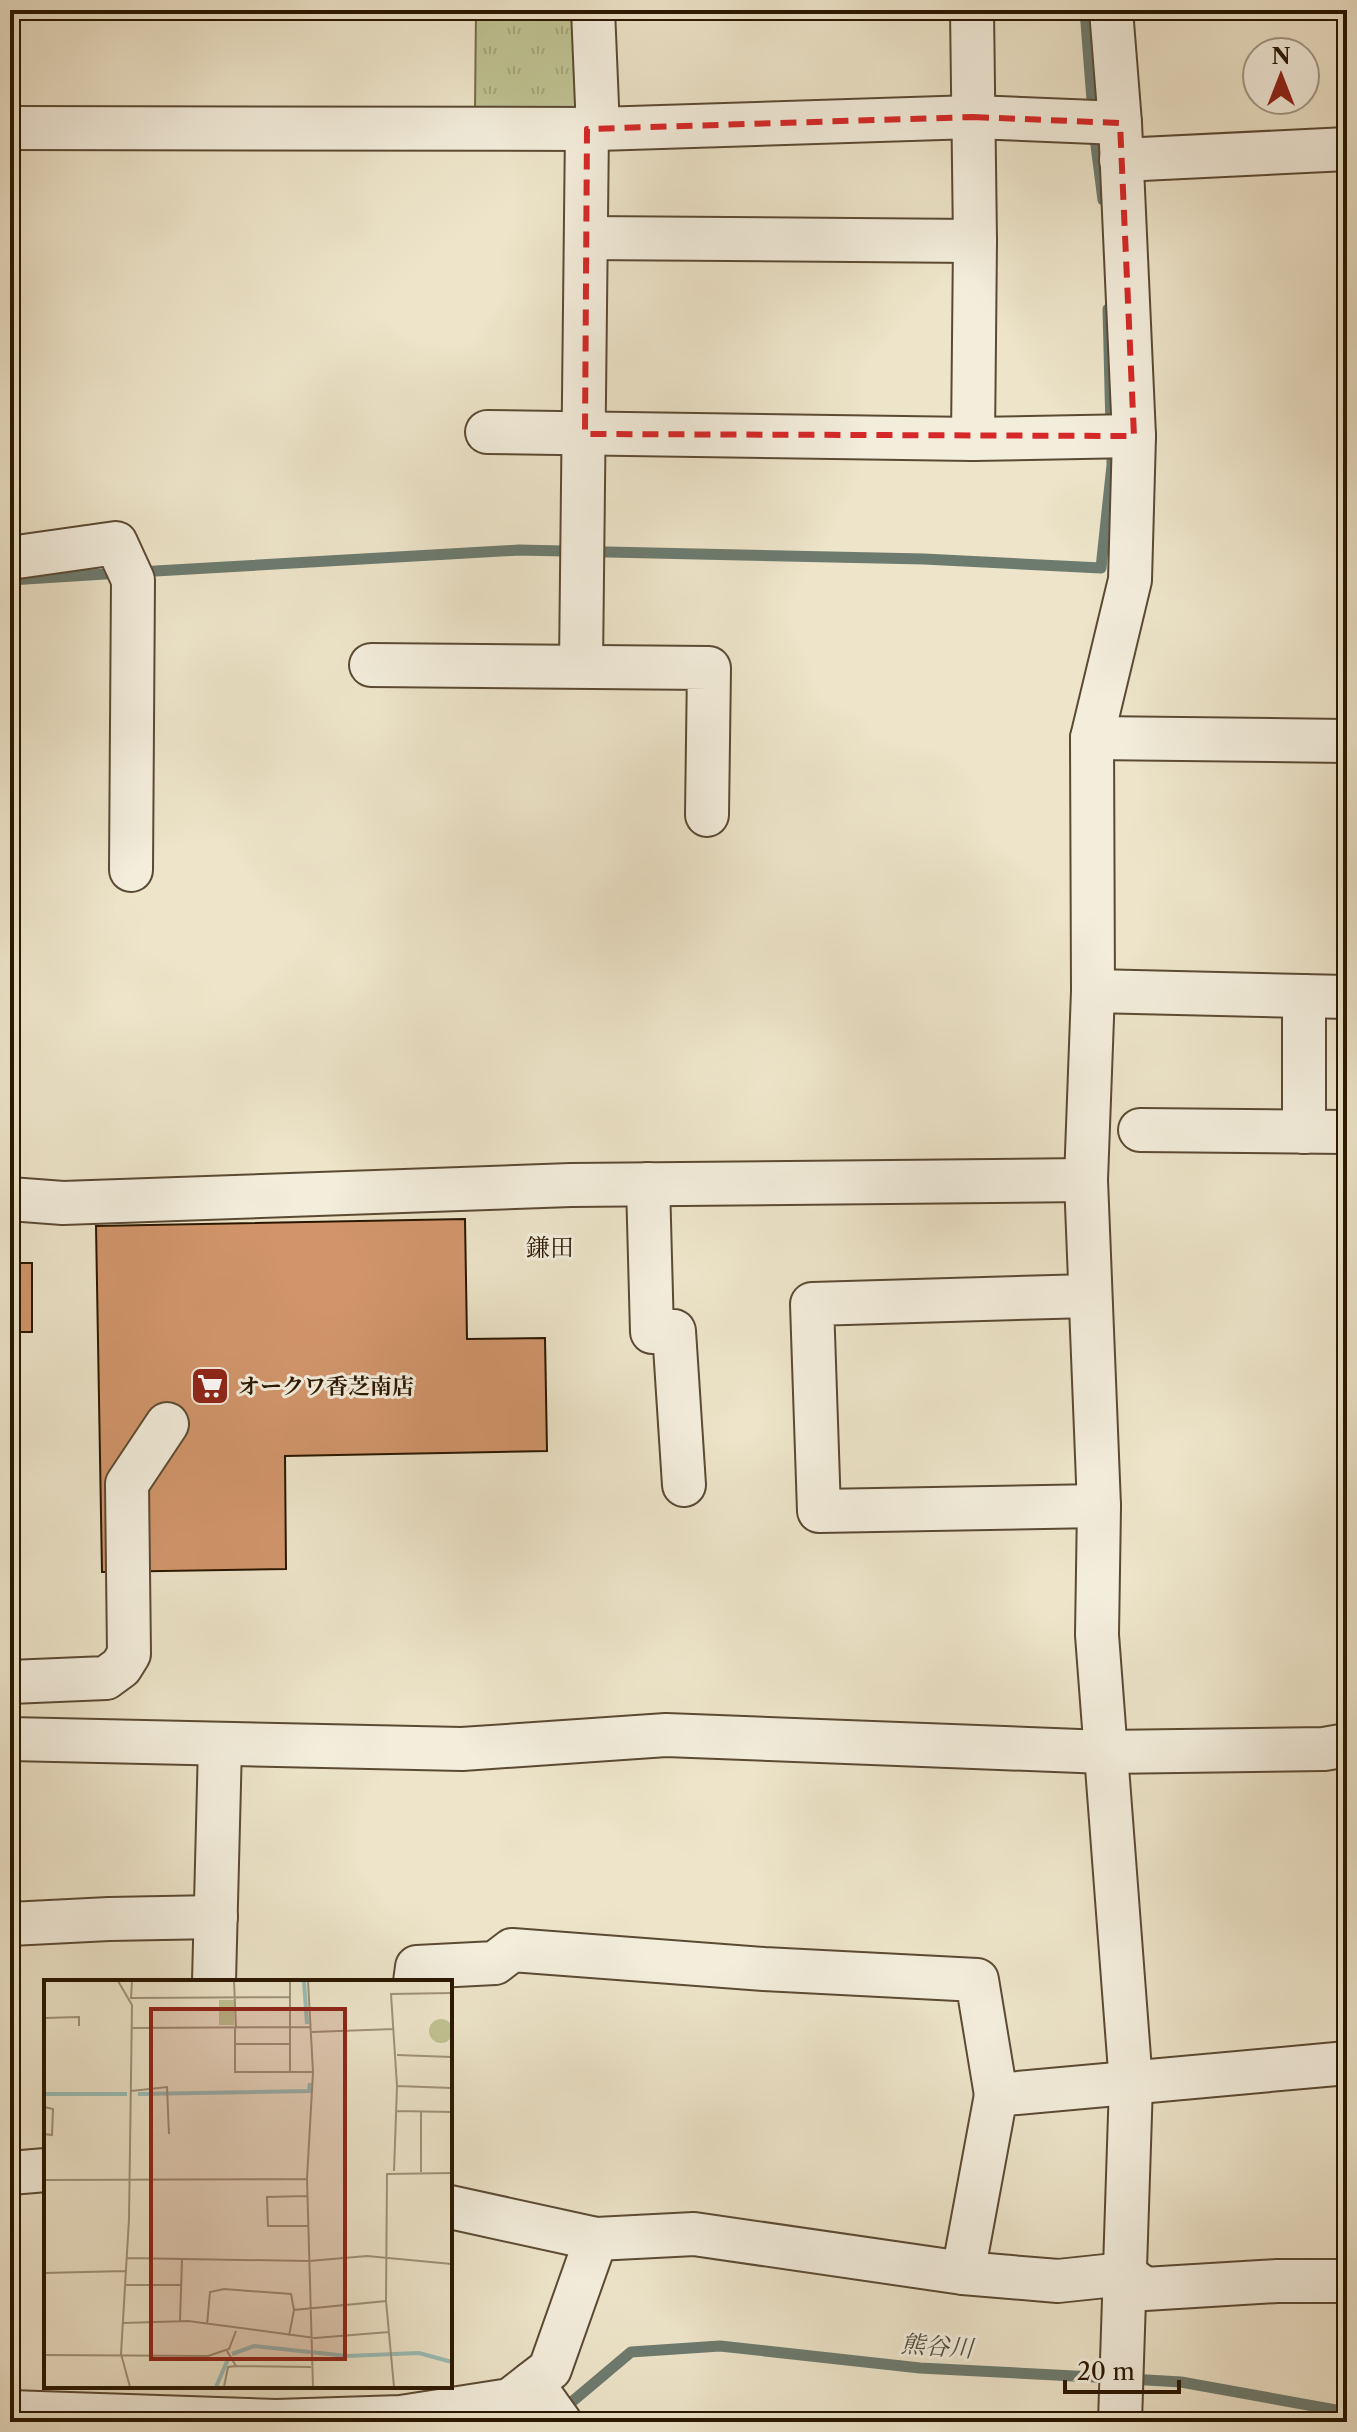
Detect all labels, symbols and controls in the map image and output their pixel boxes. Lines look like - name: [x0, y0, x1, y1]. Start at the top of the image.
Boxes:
- north arrow: [1241, 36, 1321, 116]
- text: N: [1271, 43, 1291, 70]
- district label: 鎌田: [526, 1233, 574, 1262]
- supermarket icon: オークワ香芝南店: [189, 1365, 231, 1407]
- place label: オークワ香芝南店: [238, 1373, 414, 1400]
- inset map: [44, 1980, 452, 2388]
- water label: 熊谷川: [900, 2329, 977, 2363]
- scale bar: [1065, 2344, 1179, 2394]
- text: 20 m: [1077, 2357, 1135, 2386]

